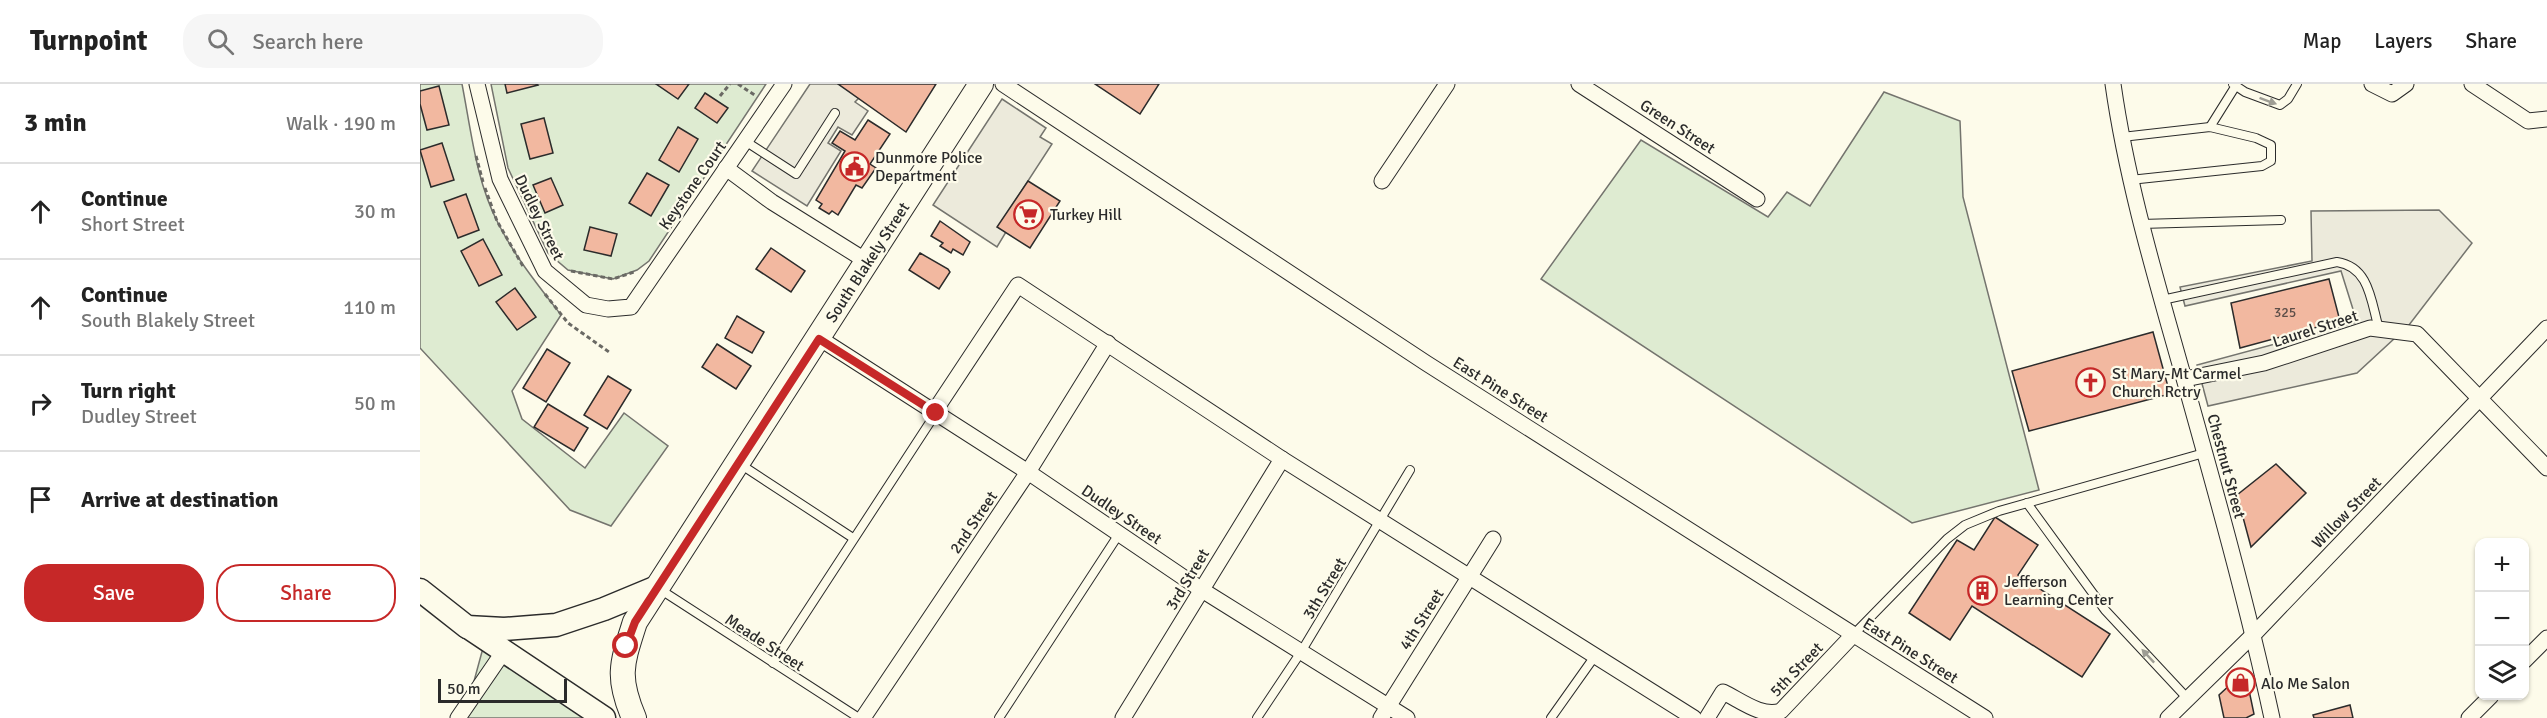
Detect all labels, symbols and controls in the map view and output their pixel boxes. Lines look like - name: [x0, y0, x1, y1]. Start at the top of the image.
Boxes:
- search box: [183, 14, 603, 68]
- text: Turnpoint: [30, 24, 147, 58]
- icon: search: [204, 25, 237, 58]
- text: Search here: [252, 28, 363, 55]
- text: Map: [2303, 28, 2341, 54]
- text: Layers: [2374, 28, 2432, 54]
- text: Share: [2465, 28, 2517, 54]
- street label: Green Street: [1636, 95, 1719, 159]
- one-way arrow: [2259, 96, 2277, 106]
- text: 3 min: [24, 107, 87, 139]
- text: Walk · 190 m: [286, 111, 396, 136]
- street label: Keystone Court: [655, 137, 731, 234]
- place label: Dunmore Police Department: [875, 148, 982, 186]
- public building icon: Dunmore Police Department: [838, 150, 870, 182]
- street label: Dudley Street: [510, 171, 569, 264]
- text: Continue: [81, 185, 168, 212]
- icon: ahead: [24, 195, 57, 228]
- street label: South Blakely Street: [822, 198, 914, 326]
- supermarket icon: Turkey Hill: [1013, 198, 1045, 230]
- text: 30 m: [354, 199, 396, 224]
- place label: Turkey Hill: [1050, 205, 1122, 225]
- text: Short Street: [81, 212, 185, 237]
- text: Continue: [81, 281, 168, 308]
- icon: ahead: [24, 291, 57, 324]
- text: 110 m: [343, 295, 396, 320]
- house number: 325: [2274, 304, 2296, 321]
- street label: Laurel Street: [2270, 306, 2361, 352]
- text: South Blakely Street: [81, 308, 255, 333]
- street label: East Pine Street: [1449, 353, 1552, 427]
- place label: St Mary-Mt Carmel Church Rctry: [2112, 364, 2242, 402]
- church icon: St Mary-Mt Carmel Church Rctry: [2075, 366, 2107, 398]
- text: Turn right: [81, 377, 176, 404]
- icon: right: [24, 387, 57, 420]
- text: 50 m: [354, 391, 396, 416]
- route end: [922, 399, 948, 425]
- text: Dudley Street: [81, 404, 197, 429]
- street label: Chestnut Street: [2202, 412, 2250, 521]
- street label: Willow Street: [2308, 472, 2386, 553]
- street label: Dudley Street: [1077, 481, 1166, 549]
- icon: arrive: [24, 483, 57, 516]
- text: Arrive at destination: [81, 486, 278, 513]
- street label: 2nd Street: [946, 487, 1002, 558]
- map controls: [2475, 538, 2529, 700]
- button: +: [2475, 538, 2529, 592]
- street label: 3rd Street: [1162, 545, 1214, 614]
- street label: 3th Street: [1299, 554, 1351, 623]
- button: Save: [24, 564, 204, 622]
- button: Share: [216, 564, 396, 622]
- place label: Jefferson Learning Center: [2004, 572, 2113, 610]
- building icon: Jefferson Learning Center: [1967, 574, 1999, 606]
- street label: 4th Street: [1395, 585, 1449, 654]
- button: −: [2475, 592, 2529, 646]
- street label: Meade Street: [721, 610, 808, 676]
- street label: East Pine Street: [1859, 614, 1962, 688]
- route start: [612, 632, 638, 658]
- street label: 5th Street: [1766, 638, 1828, 701]
- button: layers: [2475, 646, 2529, 700]
- one-way arrow: [2142, 649, 2155, 664]
- shop icon: Alo Me Salon: [2224, 667, 2256, 699]
- place label: Alo Me Salon: [2261, 674, 2350, 694]
- scale bar: [438, 676, 567, 704]
- text: 50 m: [447, 679, 481, 699]

